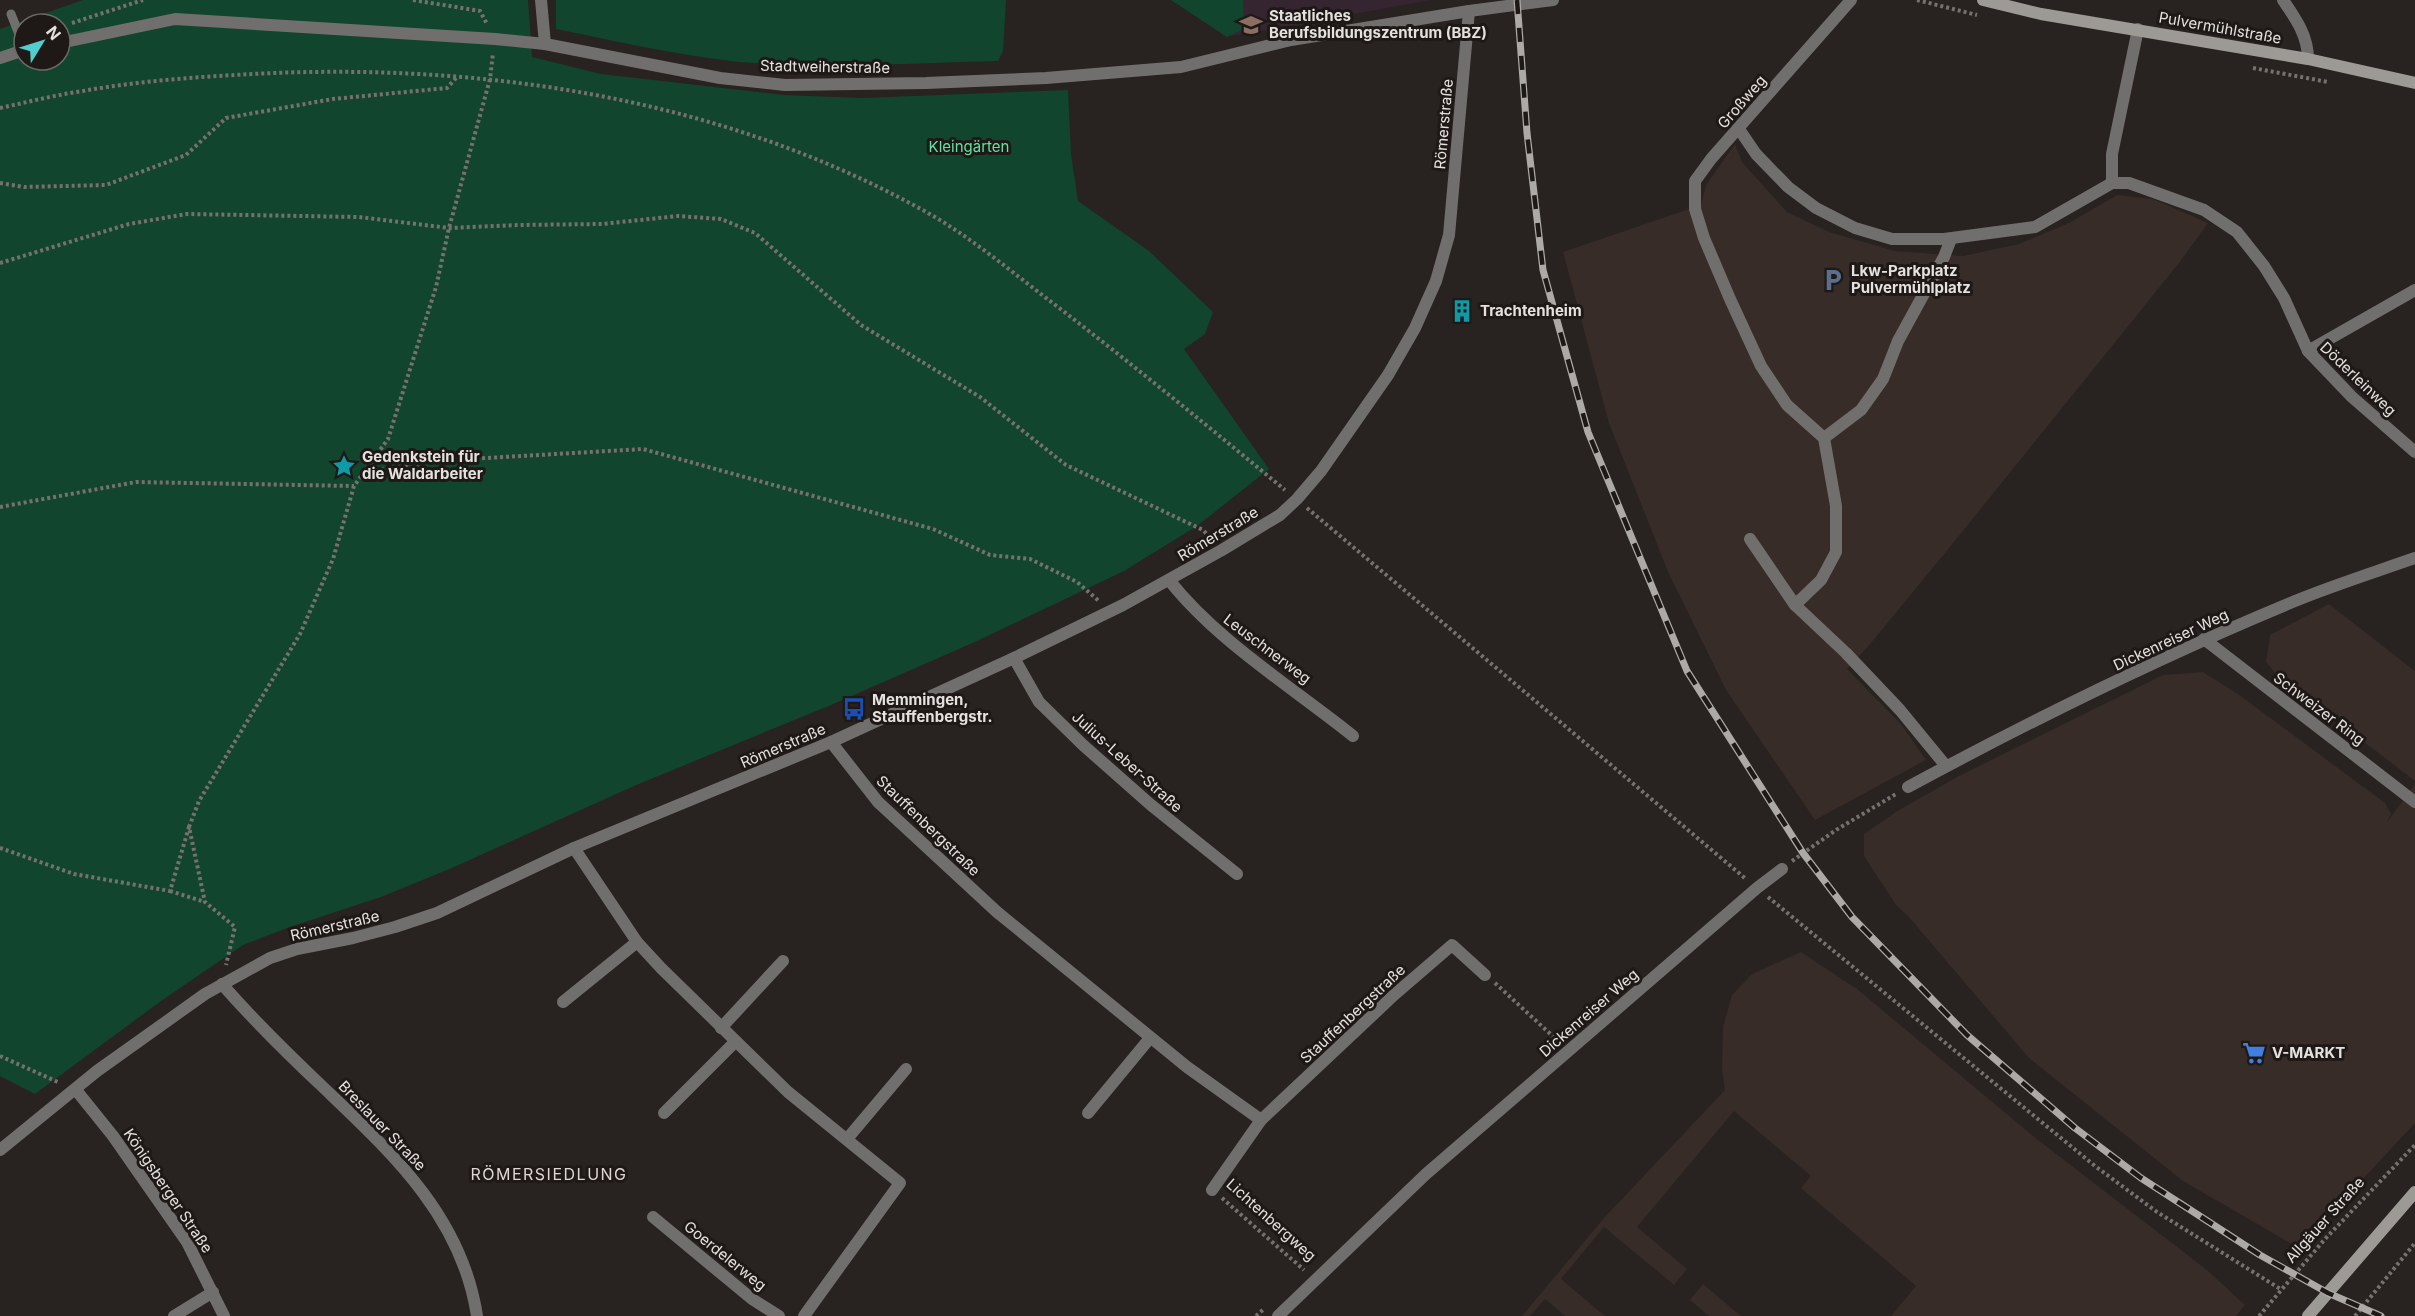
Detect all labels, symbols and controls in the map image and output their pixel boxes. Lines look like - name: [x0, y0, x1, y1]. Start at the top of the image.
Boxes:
- place label: Staatliches Berufsbildungszentrum (BBZ): [1269, 6, 1487, 42]
- street label: Pulvermühlstraße: [2157, 7, 2283, 48]
- north arrow: [12, 12, 72, 72]
- school or university icon: Staatliches Berufsbildungszentrum (BBZ): [1238, 12, 1264, 38]
- text: N: [42, 22, 65, 44]
- street label: Stadtweiherstraße: [760, 56, 890, 77]
- street label: Großweg: [1713, 71, 1770, 132]
- street label: Römerstraße: [1430, 78, 1457, 170]
- park label: Kleingärten: [929, 137, 1009, 156]
- place label: Lkw-Parkplatz Pulvermühlplatz: [1851, 261, 1971, 297]
- parking icon: Lkw-Parkplatz Pulvermühlplatz: [1820, 267, 1846, 293]
- building icon: Trachtenheim: [1449, 298, 1475, 324]
- place label: Trachtenheim: [1480, 301, 1582, 320]
- street label: Döderleinweg: [2316, 338, 2400, 420]
- place label: Gedenkstein für die Waldarbeiter: [362, 447, 483, 483]
- place icon: Gedenkstein für die Waldarbeiter: [331, 453, 357, 479]
- street label: Römerstraße: [1174, 502, 1262, 565]
- street label: Dickenreiser Weg: [2110, 605, 2231, 675]
- street label: Leuschnerweg: [1220, 609, 1315, 688]
- street label: Schweizer Ring: [2270, 668, 2369, 749]
- place label: Memmingen, Stauffenbergstr.: [872, 690, 992, 726]
- bus stop icon: Memmingen, Stauffenbergstr.: [841, 696, 867, 722]
- street label: Julius-Leber-Straße: [1068, 707, 1186, 816]
- street label: Römerstraße: [737, 719, 828, 772]
- street label: Stauffenbergstraße: [872, 771, 984, 880]
- street label: Römerstraße: [288, 906, 381, 945]
- street label: Stauffenbergstraße: [1296, 960, 1409, 1067]
- street label: Dickenreiser Weg: [1535, 965, 1642, 1061]
- supermarket icon: V-MARKT: [2241, 1040, 2267, 1066]
- place label: V-MARKT: [2272, 1043, 2345, 1062]
- street label: Breslauer Straße: [335, 1077, 430, 1175]
- street label: Königsberger Straße: [120, 1125, 217, 1256]
- district label: RÖMERSIEDLUNG: [470, 1164, 628, 1184]
- street label: Allgäuer Straße: [2281, 1173, 2368, 1267]
- street label: Lichtenbergweg: [1222, 1174, 1320, 1265]
- street label: Goerdelerweg: [680, 1217, 770, 1295]

